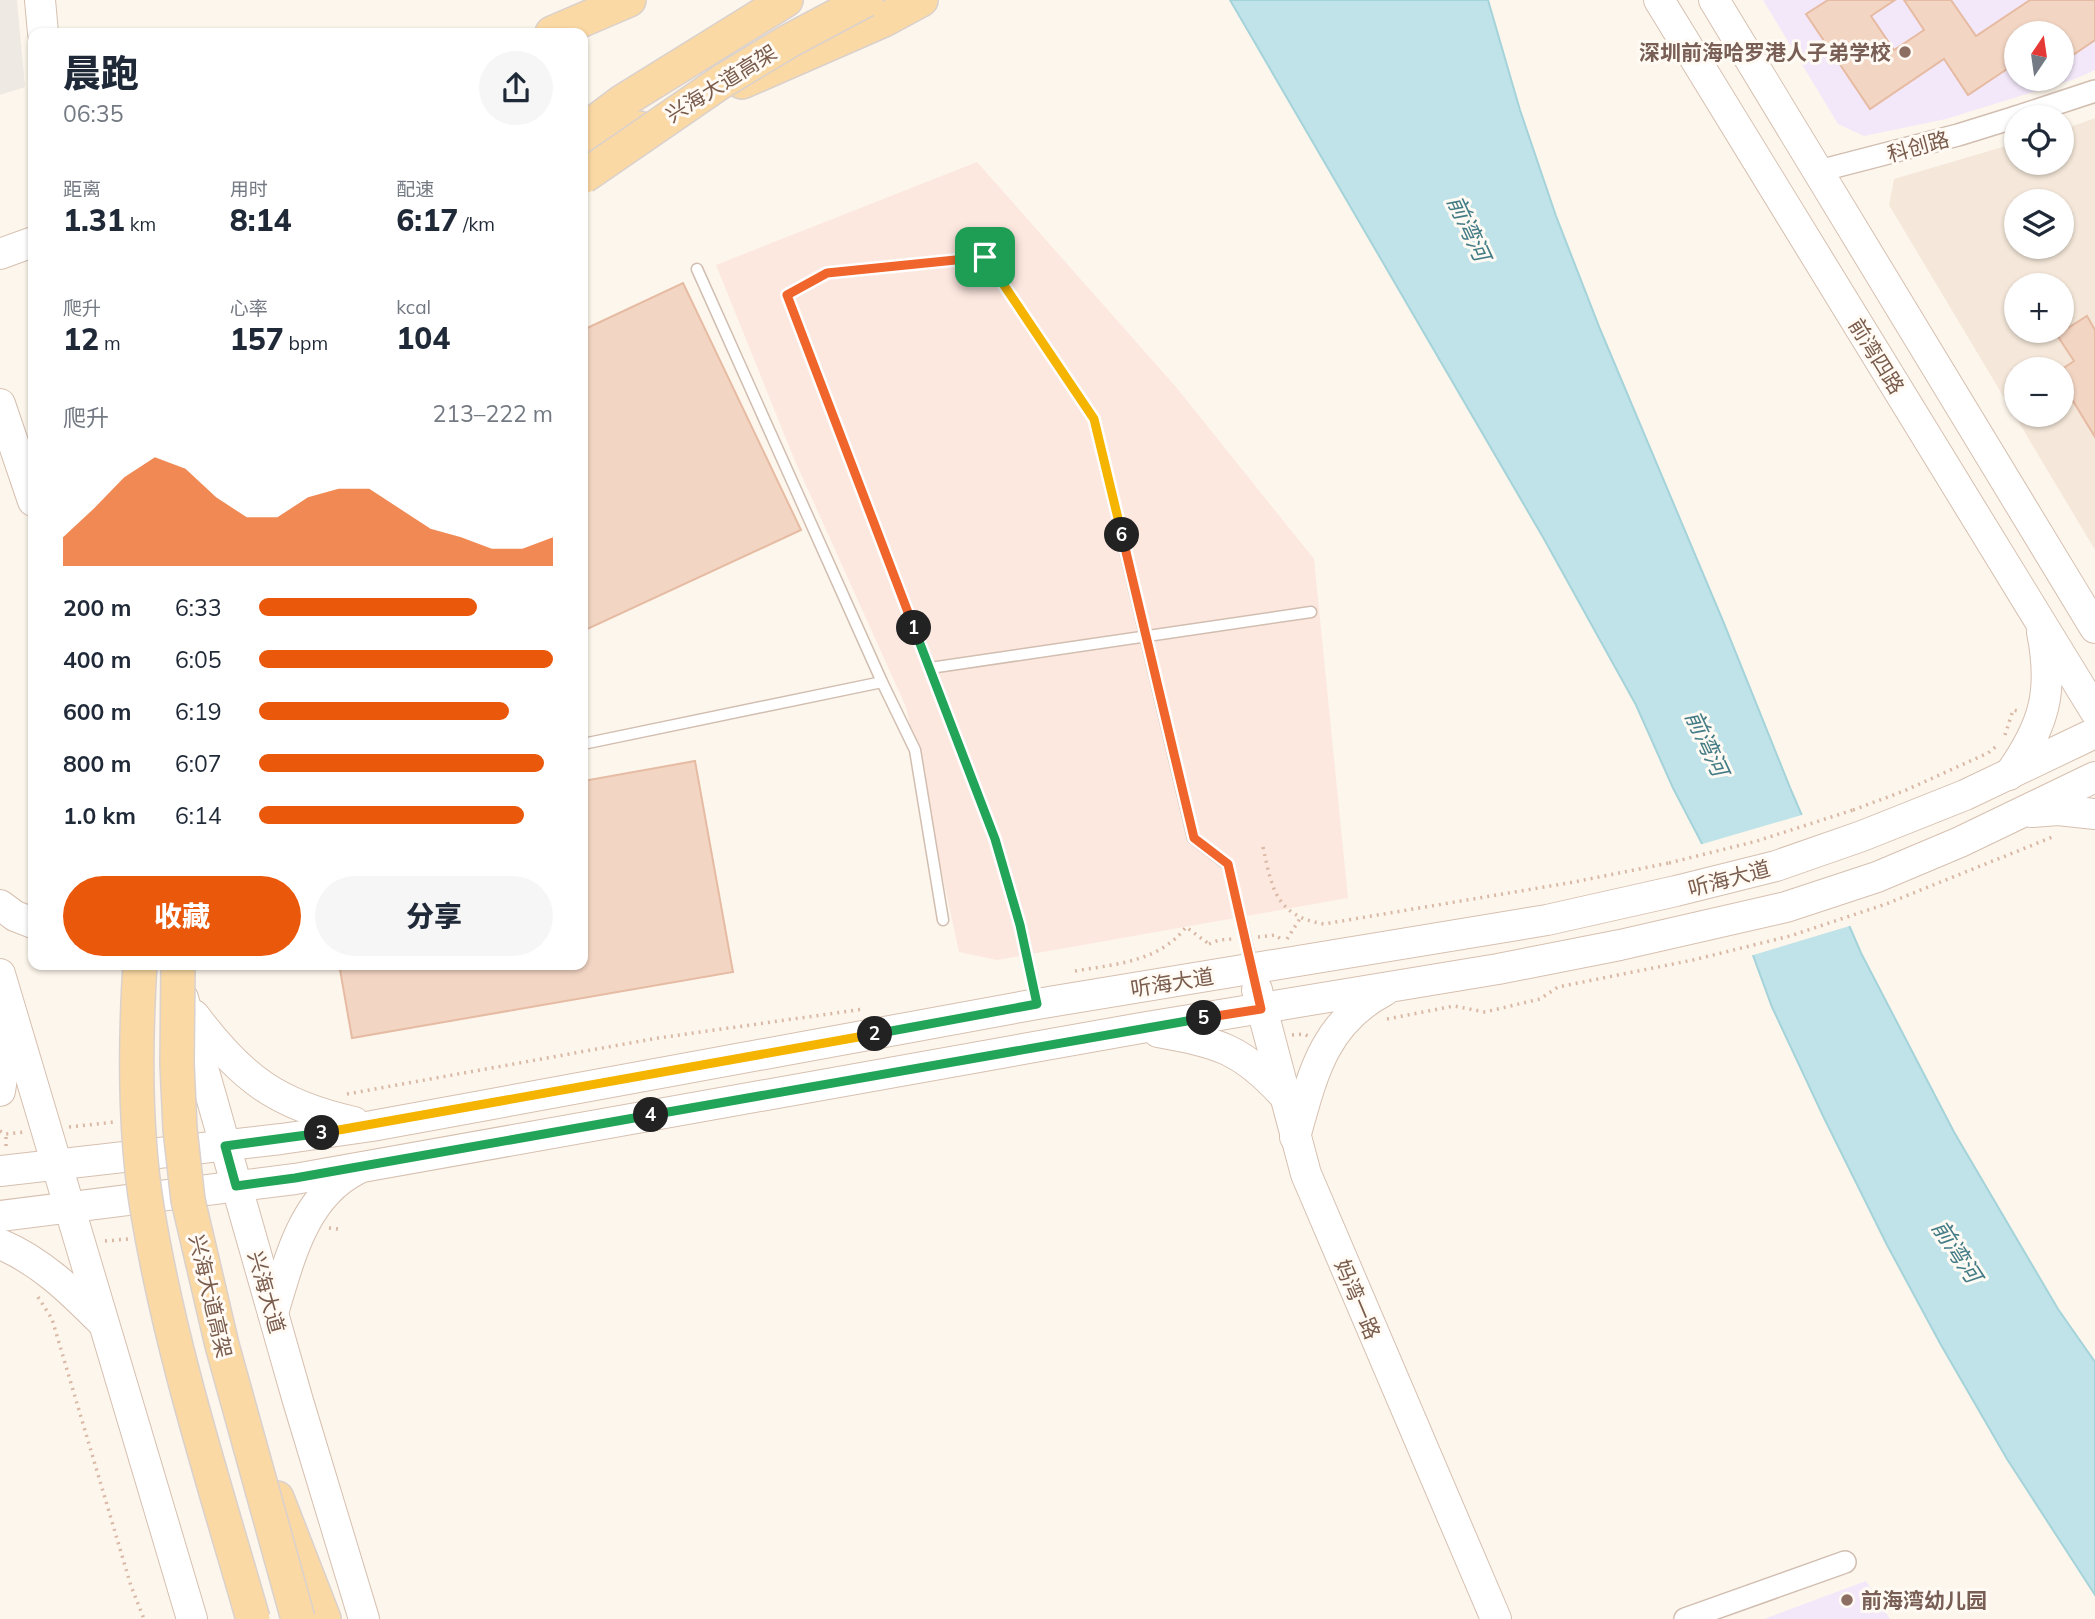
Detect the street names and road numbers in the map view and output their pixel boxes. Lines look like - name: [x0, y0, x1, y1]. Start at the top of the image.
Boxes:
- street label: 兴海大道高架: [661, 39, 781, 127]
- street label: 科创路: [1884, 125, 1952, 167]
- street label: 前湾四路: [1844, 313, 1910, 399]
- street label: 听海大道: [1685, 855, 1773, 901]
- street label: 听海大道: [1128, 963, 1216, 1001]
- street label: 兴海大道高架: [184, 1232, 238, 1360]
- street label: 兴海大道: [243, 1248, 291, 1336]
- street label: 妈湾一路: [1330, 1255, 1386, 1343]

